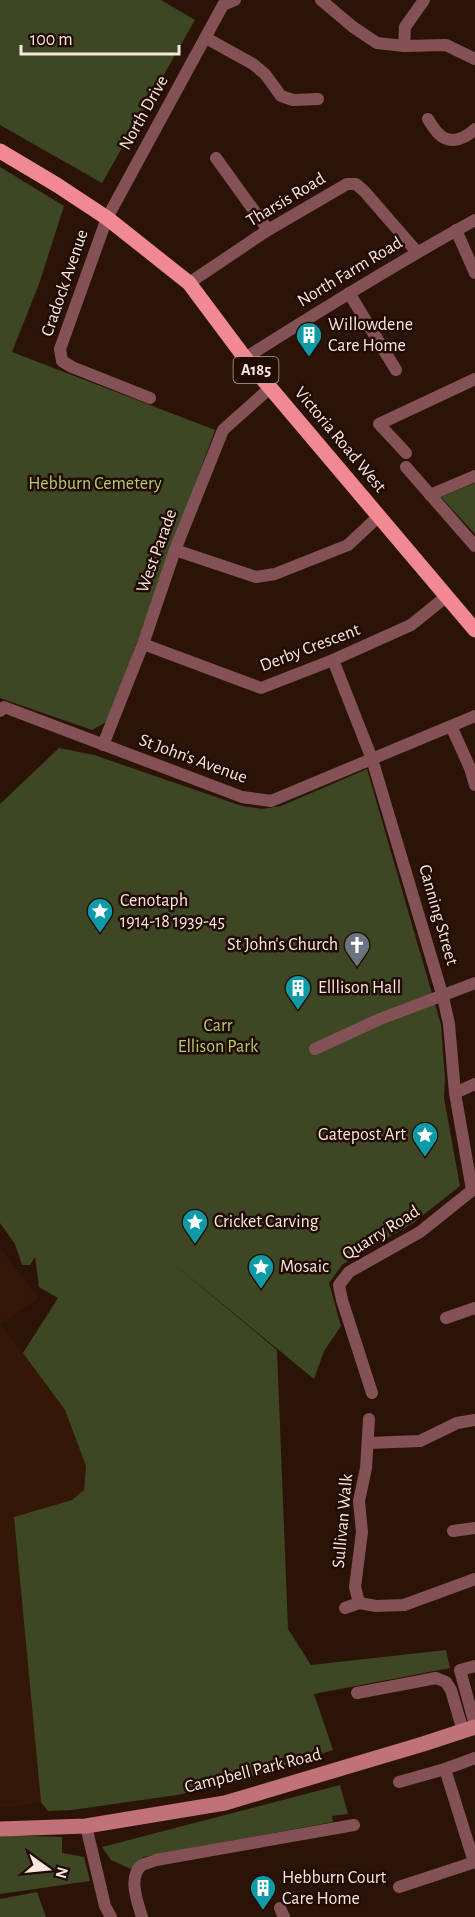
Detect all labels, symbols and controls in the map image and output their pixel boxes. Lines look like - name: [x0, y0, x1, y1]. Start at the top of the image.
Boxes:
- scale bar: [21, 18, 178, 56]
- text: 100 m: [30, 31, 73, 49]
- street label: North Drive: [116, 73, 172, 153]
- street label: Tharsis Road: [243, 170, 329, 230]
- street label: Cradock Avenue: [38, 227, 92, 339]
- street label: North Farm Road: [294, 234, 406, 310]
- place label: Willowdene Care Home: [328, 316, 413, 355]
- building icon: Willowdene Care Home: [294, 320, 324, 358]
- road number: A185: [234, 357, 278, 383]
- street label: Victoria Road West: [291, 384, 389, 496]
- park label: Hebburn Cemetery: [28, 475, 162, 493]
- street label: West Parade: [134, 507, 180, 595]
- street label: Derby Crescent: [258, 621, 363, 675]
- street label: St John's Avenue: [137, 731, 249, 787]
- street label: Canning Street: [415, 863, 461, 968]
- place label: Cenotaph 1914-18 1939-45: [120, 892, 225, 931]
- place icon: Cenotaph 1914-18 1939-45: [85, 896, 115, 934]
- church icon: St John's Church: [342, 930, 372, 968]
- place label: St John's Church: [227, 936, 338, 954]
- building icon: Elllison Hall: [283, 973, 313, 1011]
- place label: Elllison Hall: [318, 979, 401, 997]
- park label: Carr Ellison Park: [178, 1017, 259, 1056]
- place icon: Gatepost Art: [410, 1120, 440, 1158]
- place label: Gatepost Art: [318, 1126, 406, 1144]
- street label: Quarry Road: [339, 1202, 423, 1264]
- place icon: Cricket Carving: [180, 1207, 210, 1245]
- place label: Cricket Carving: [214, 1213, 319, 1231]
- place icon: Mosaic: [246, 1252, 276, 1290]
- place label: Mosaic: [280, 1258, 329, 1276]
- street label: Sullivan Walk: [330, 1472, 356, 1569]
- street label: Campbell Park Road: [183, 1745, 323, 1797]
- north arrow: [18, 1839, 78, 1899]
- text: N: [52, 1865, 71, 1880]
- place label: Hebburn Court Care Home: [282, 1869, 386, 1908]
- building icon: Hebburn Court Care Home: [248, 1873, 278, 1911]

